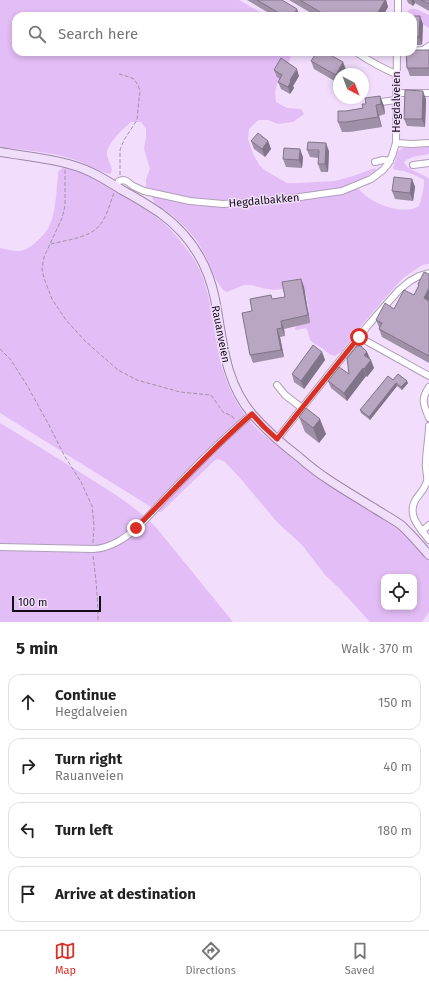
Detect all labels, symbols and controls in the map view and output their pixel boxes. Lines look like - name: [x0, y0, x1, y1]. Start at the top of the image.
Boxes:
- search box: [12, 12, 417, 56]
- icon: search: [26, 23, 48, 45]
- text: Search here: [58, 25, 138, 43]
- north arrow: [333, 68, 369, 104]
- street label: Hegdalveien: [390, 71, 403, 133]
- street label: Hegdalbakken: [228, 191, 300, 210]
- street label: Rauanveien: [209, 304, 232, 364]
- route start: [350, 328, 368, 346]
- route end: [127, 519, 145, 537]
- map controls: [381, 574, 417, 610]
- button: locate: [381, 574, 417, 610]
- scale bar: [12, 594, 101, 613]
- text: 100 m: [18, 596, 47, 609]
- text: 5 min: [16, 638, 58, 659]
- text: Walk · 370 m: [341, 641, 413, 656]
- text: Continue: [55, 686, 116, 704]
- icon: ahead: [17, 691, 39, 713]
- text: 150 m: [378, 695, 412, 710]
- text: Hegdalveien: [55, 704, 128, 719]
- text: Turn right: [55, 750, 122, 768]
- icon: right: [17, 755, 39, 777]
- text: 40 m: [383, 759, 412, 774]
- text: Rauanveien: [55, 768, 124, 783]
- icon: left: [17, 819, 39, 841]
- text: Turn left: [55, 821, 113, 839]
- text: 180 m: [377, 823, 412, 838]
- icon: arrive: [17, 883, 39, 905]
- text: Arrive at destination: [55, 885, 196, 903]
- tab: Map: [54, 940, 76, 977]
- tab: Directions: [185, 940, 236, 977]
- tab: Saved: [345, 940, 375, 977]

